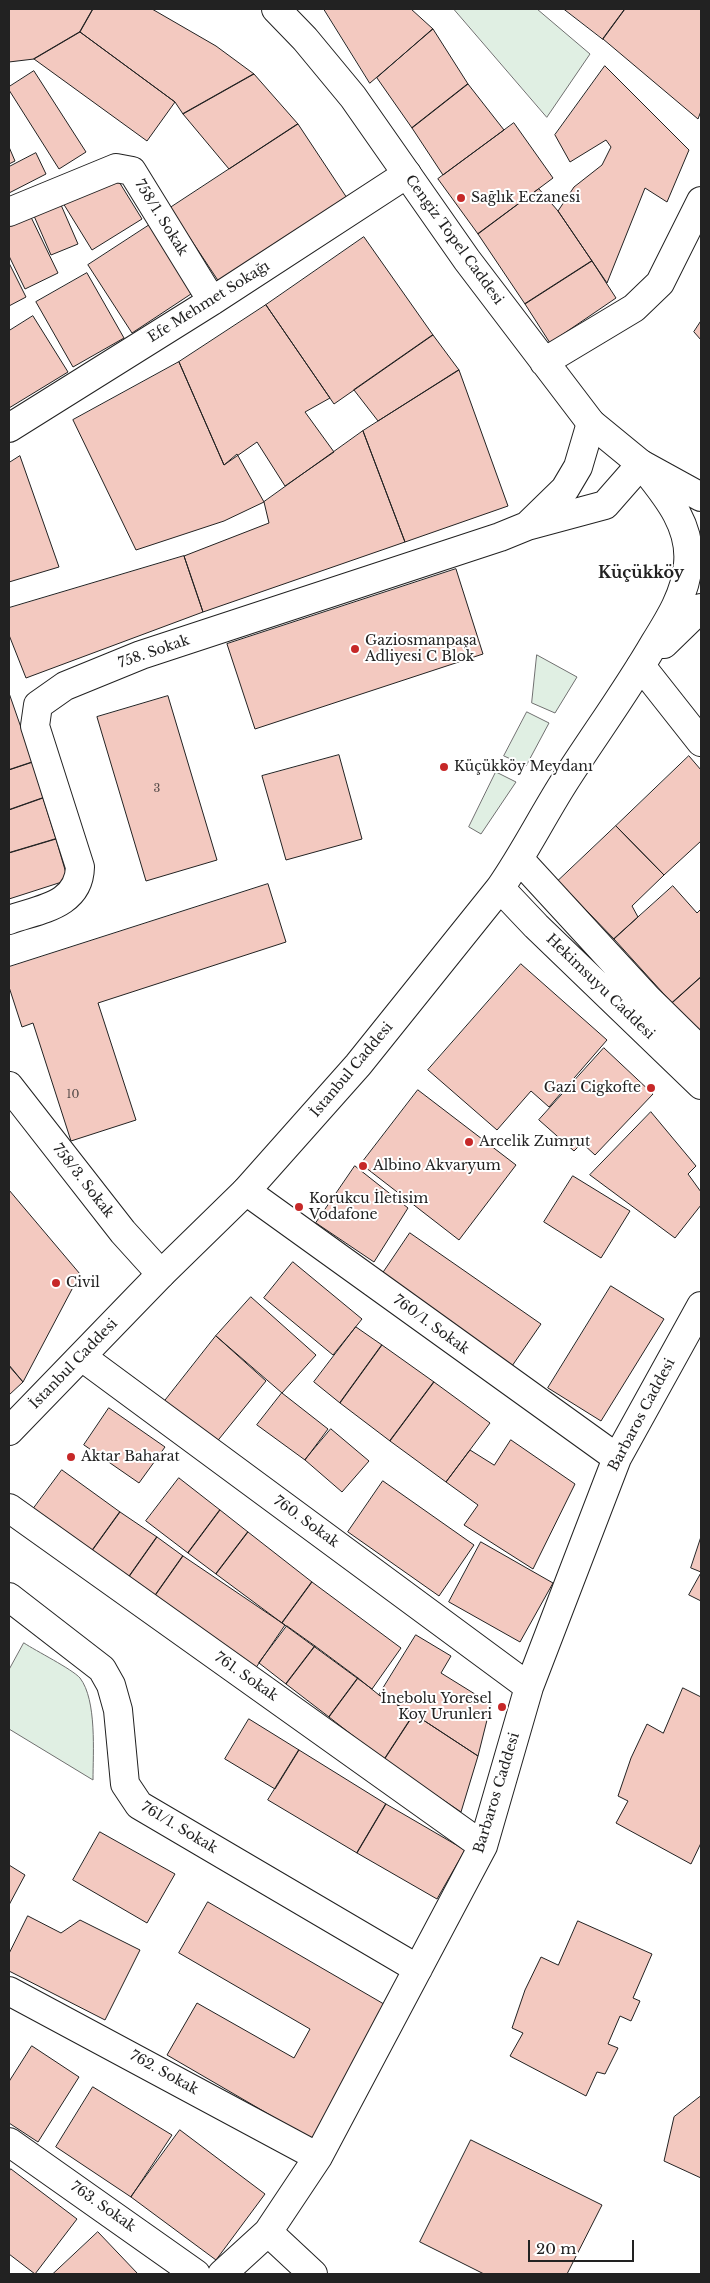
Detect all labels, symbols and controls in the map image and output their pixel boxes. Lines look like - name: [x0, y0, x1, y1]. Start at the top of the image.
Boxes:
- street label: Cengiz Topel Caddesi: [401, 172, 507, 308]
- street label: 758/1. Sokak: [131, 177, 191, 259]
- place label: Sağlık Eczanesi: [471, 190, 580, 206]
- marker: Sağlık Eczanesi: [455, 192, 467, 204]
- street label: Efe Mehmet Sokağı: [145, 258, 273, 346]
- district label: Küçükköy: [598, 563, 684, 583]
- street label: 758. Sokak: [116, 632, 192, 672]
- place label: Gaziosmanpaşa Adliyesi C Blok: [365, 633, 477, 666]
- marker: Gaziosmanpaşa Adliyesi C Blok: [349, 643, 361, 655]
- place label: Küçükköy Meydanı: [454, 759, 593, 775]
- marker: Küçükköy Meydanı: [438, 761, 450, 773]
- house number: 3: [154, 782, 160, 796]
- street label: Hekimsuyu Caddesi: [542, 931, 658, 1043]
- street label: İstanbul Caddesi: [307, 1019, 397, 1121]
- place label: Gazi Cigkofte: [544, 1080, 641, 1096]
- marker: Gazi Cigkofte: [645, 1082, 657, 1094]
- house number: 10: [67, 1088, 79, 1102]
- place label: Arcelik Zumrut: [479, 1134, 590, 1150]
- marker: Arcelik Zumrut: [463, 1136, 475, 1148]
- street label: 758/3. Sokak: [49, 1141, 117, 1221]
- place label: Albino Akvaryum: [373, 1158, 501, 1174]
- marker: Albino Akvaryum: [357, 1160, 369, 1172]
- place label: Korukcu İletisim Vodafone: [309, 1191, 428, 1224]
- marker: Korukcu İletisim Vodafone: [293, 1201, 305, 1213]
- place label: Civil: [66, 1275, 100, 1291]
- marker: Civil: [50, 1277, 62, 1289]
- street label: 760/1. Sokak: [390, 1292, 472, 1358]
- street label: İstanbul Caddesi: [27, 1315, 121, 1413]
- street label: Barbaros Caddesi: [605, 1356, 679, 1474]
- place label: Aktar Baharat: [81, 1449, 180, 1465]
- marker: Aktar Baharat: [65, 1451, 77, 1463]
- street label: 760. Sokak: [270, 1493, 342, 1551]
- street label: 761. Sokak: [211, 1649, 281, 1705]
- place label: İnebolu Yoresel Koy Urunleri: [381, 1691, 492, 1724]
- marker: İnebolu Yoresel Koy Urunleri: [496, 1701, 508, 1713]
- street label: Barbaros Caddesi: [471, 1731, 523, 1855]
- street label: 761/1. Sokak: [138, 1799, 220, 1857]
- street label: 762. Sokak: [127, 2047, 201, 2099]
- street label: 763. Sokak: [67, 2178, 139, 2236]
- scale bar: [530, 2230, 636, 2262]
- text: 20 m: [536, 2239, 576, 2258]

